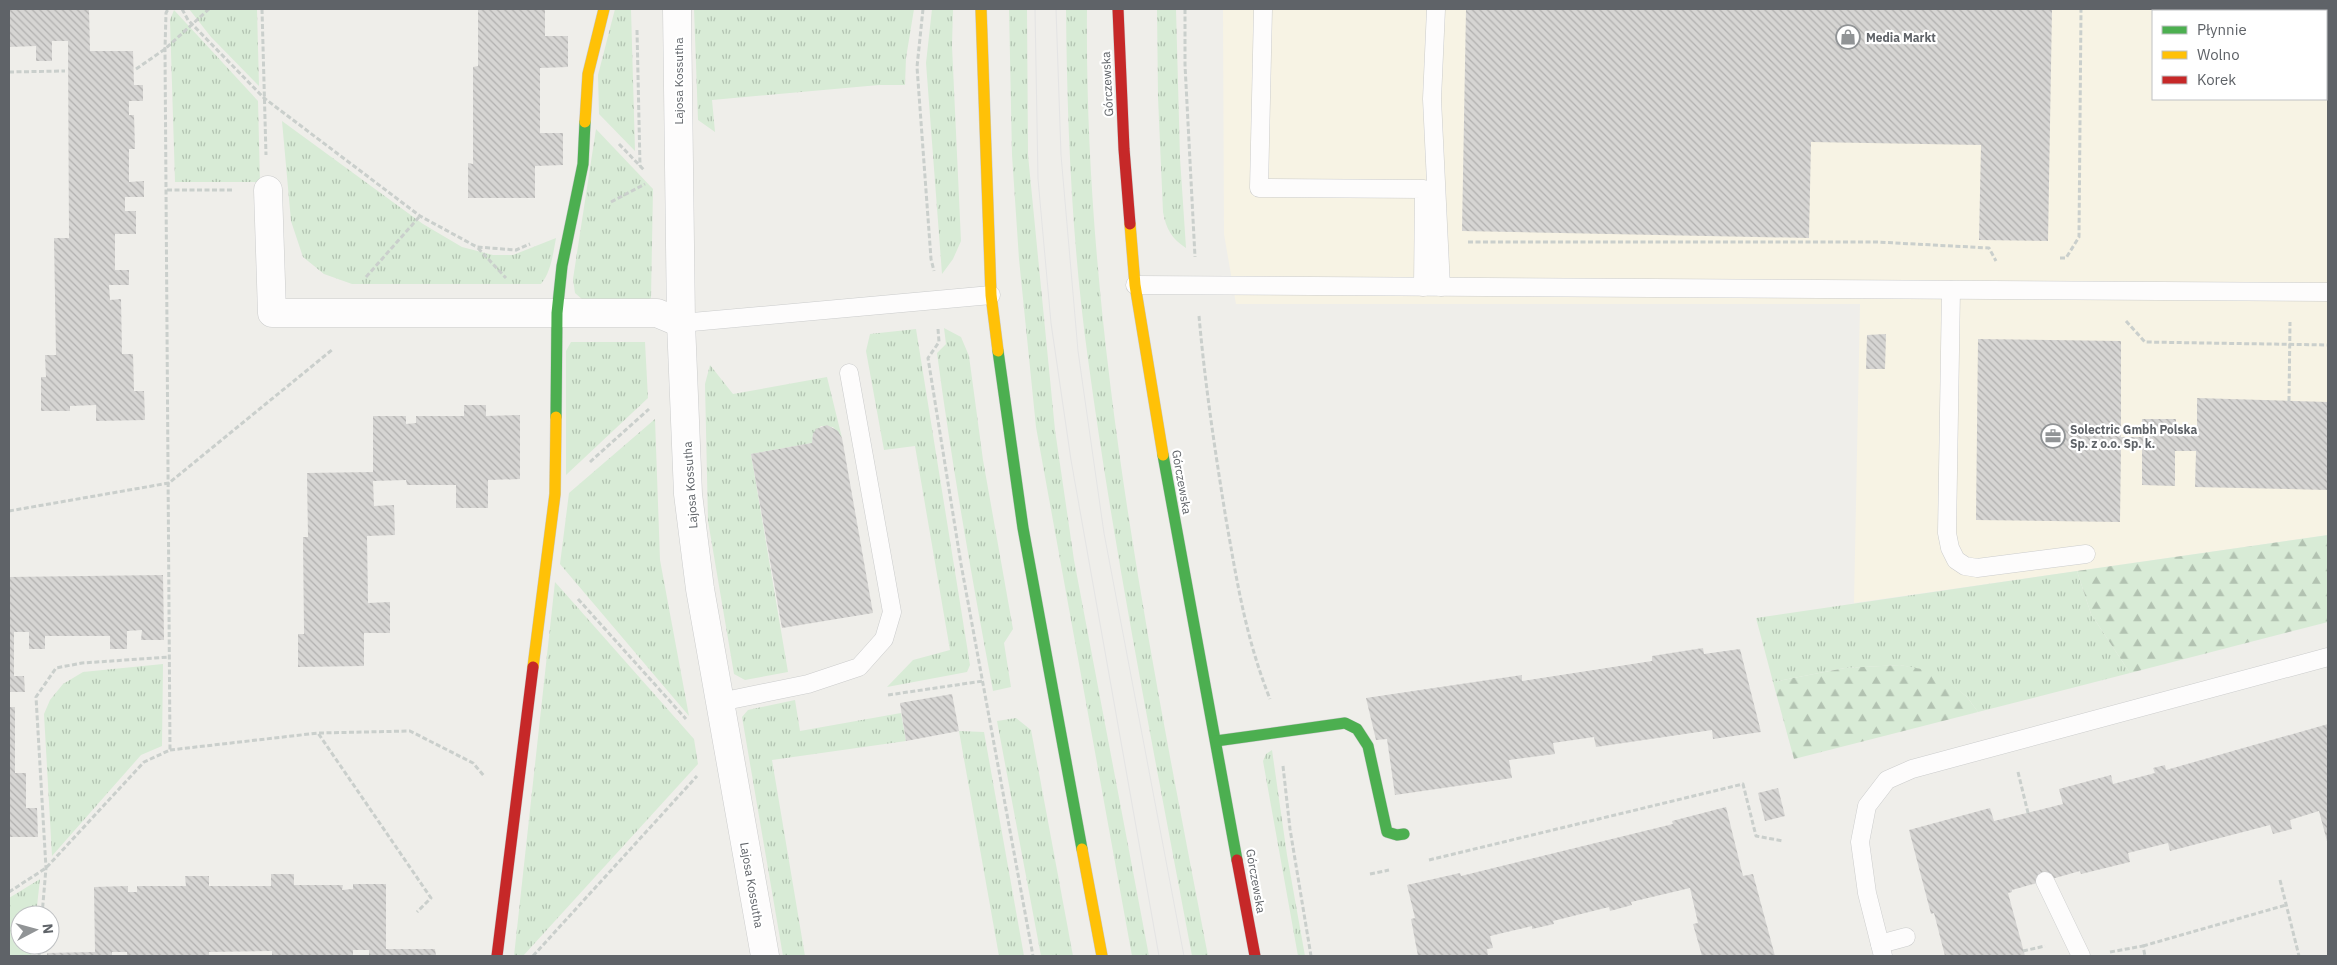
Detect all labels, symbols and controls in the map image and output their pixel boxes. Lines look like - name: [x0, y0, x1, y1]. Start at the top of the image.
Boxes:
- legend: [2152, 10, 2327, 100]
- text: Płynnie: [2197, 20, 2247, 39]
- shop icon: Media Markt: [1835, 24, 1861, 50]
- place label: Media Markt: [1866, 30, 1936, 45]
- street label: Lajosa Kossutha: [671, 37, 686, 125]
- text: Wolno: [2197, 45, 2240, 64]
- street label: Górczewska: [1098, 50, 1116, 117]
- text: Korek: [2197, 70, 2236, 89]
- place label: Solectric Gmbh Polska Sp. z o.o. Sp. k.: [2070, 422, 2197, 451]
- office icon: Solectric Gmbh Polska Sp. z o.o. Sp. k.: [2040, 423, 2066, 449]
- street label: Lajosa Kossutha: [679, 440, 701, 529]
- street label: Górczewska: [1169, 449, 1195, 516]
- street label: Lajosa Kossutha: [737, 841, 767, 930]
- street label: Górczewska: [1243, 848, 1269, 915]
- north arrow: [10, 905, 60, 955]
- text: N: [38, 923, 57, 935]

